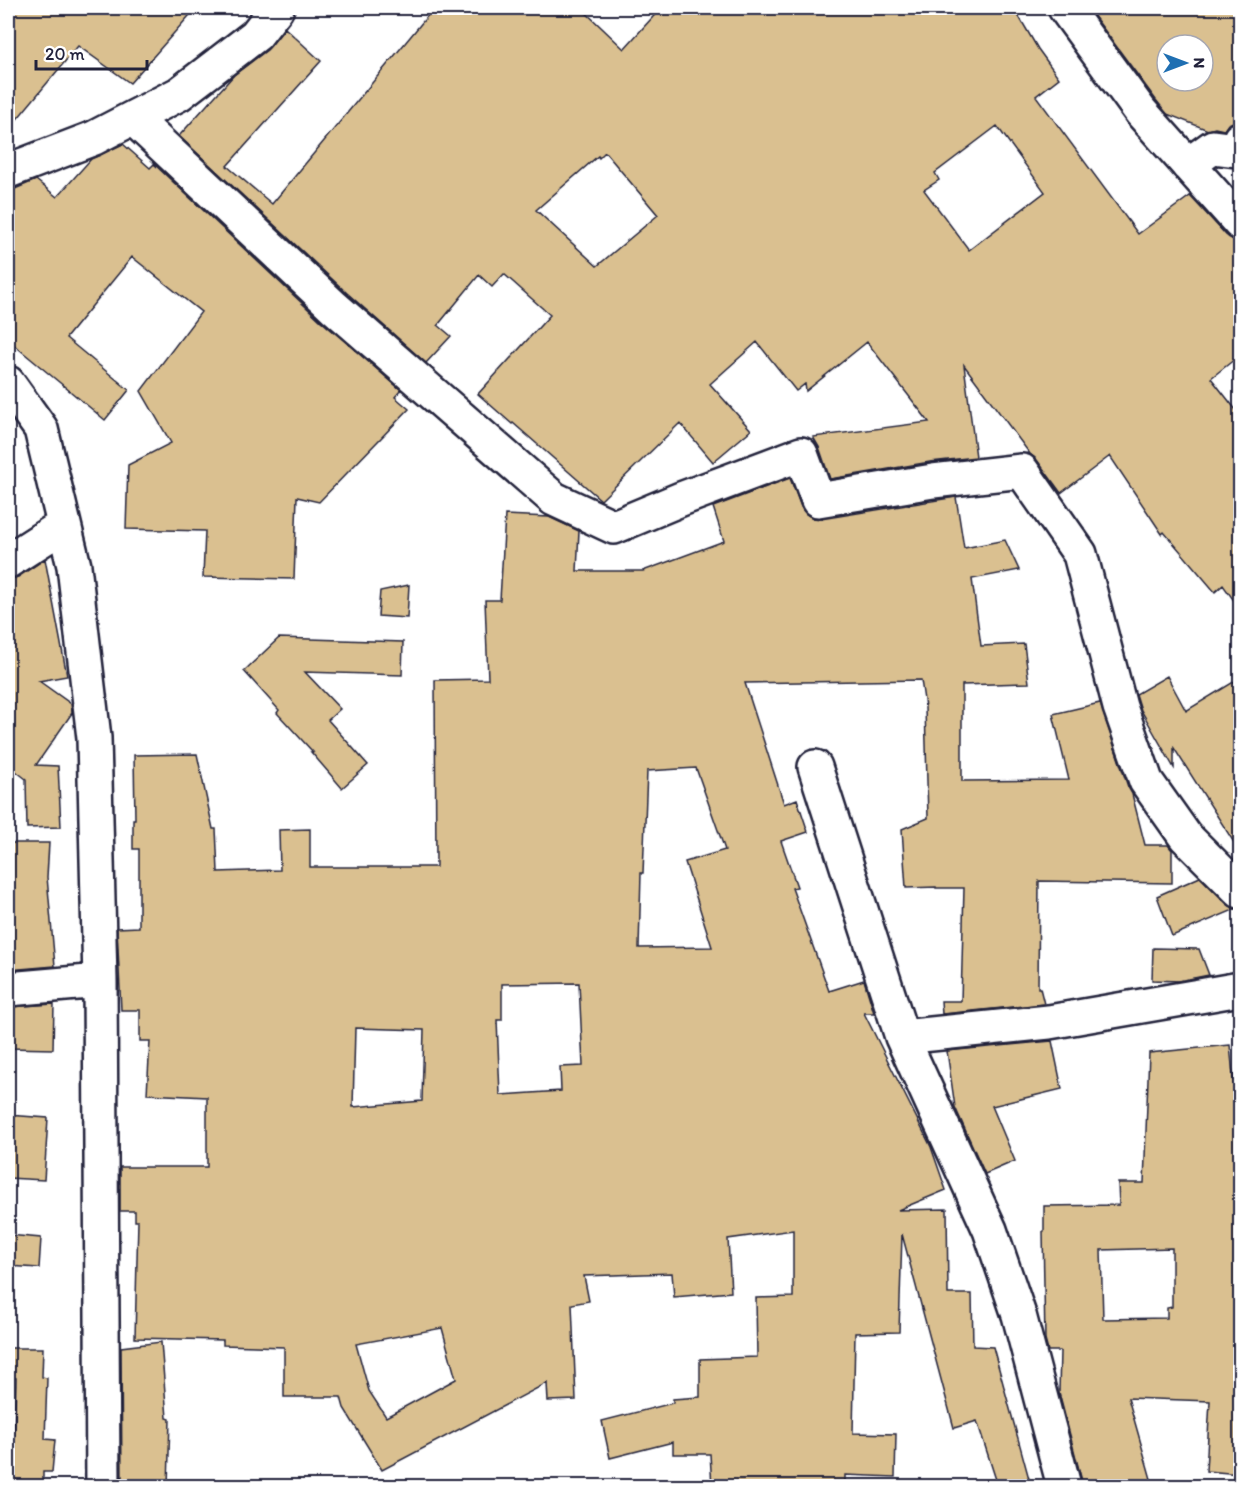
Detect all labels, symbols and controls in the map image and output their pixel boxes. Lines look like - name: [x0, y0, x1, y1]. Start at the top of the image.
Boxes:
- scale bar: [36, 33, 147, 71]
- north arrow: [1155, 33, 1215, 93]
- text: 20 m: [45, 43, 85, 65]
- text: N: [1190, 58, 1209, 68]

